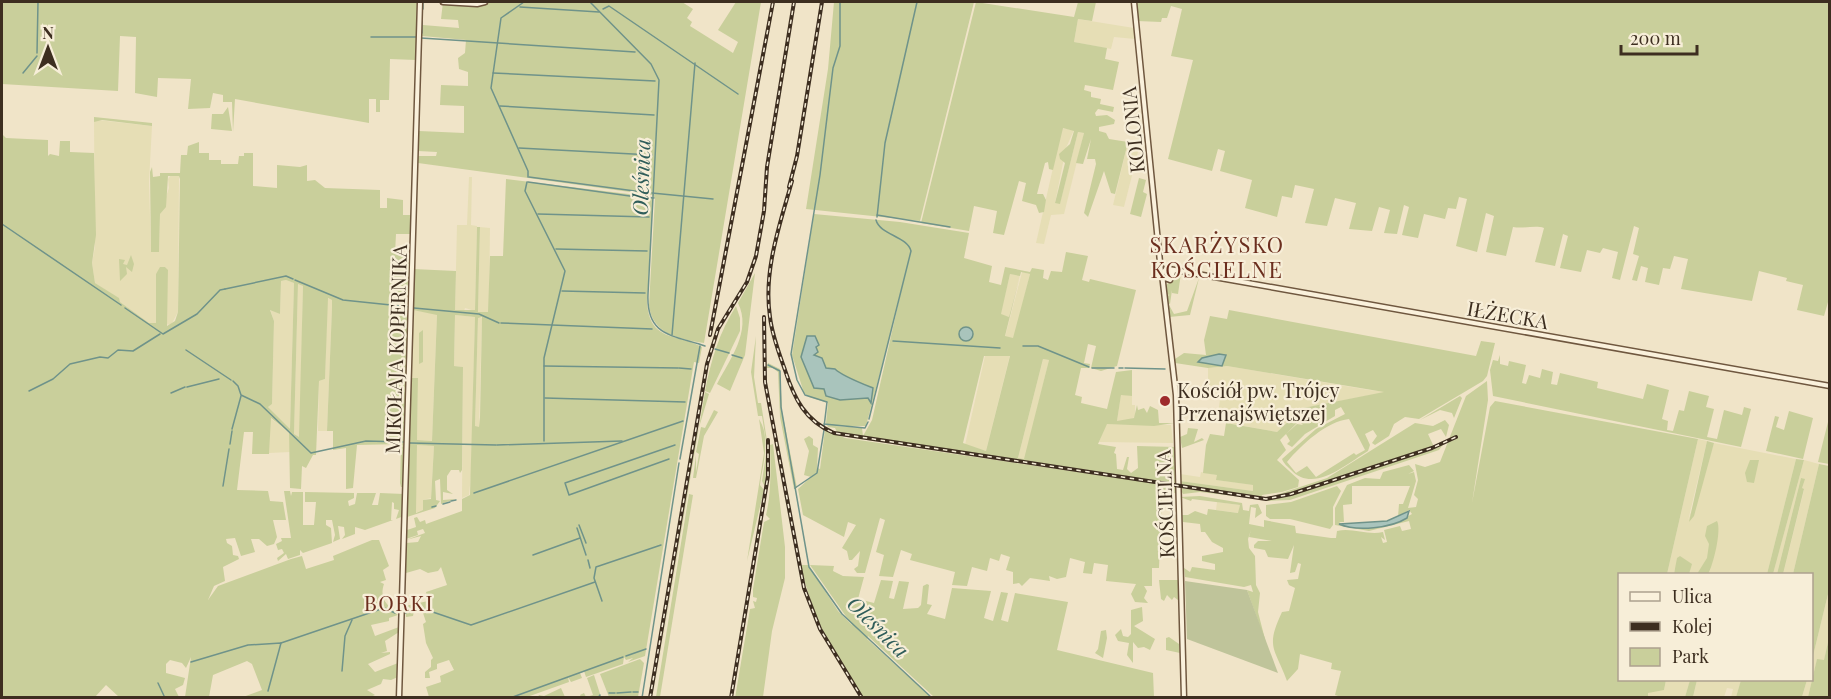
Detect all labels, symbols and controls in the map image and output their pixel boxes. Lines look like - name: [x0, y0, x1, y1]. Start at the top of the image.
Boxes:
- north arrow: [18, 18, 78, 78]
- scale bar: [1621, 18, 1698, 56]
- text: N: [42, 22, 54, 43]
- text: 200 m: [1630, 26, 1681, 50]
- street label: KOLONIA: [1114, 85, 1150, 175]
- water label: Oleśnica: [625, 138, 655, 216]
- district label: SKARŻYSKO KOŚCIELNE: [1149, 229, 1285, 284]
- street label: MIKOŁAJA KOPERNIKA: [378, 243, 412, 454]
- street label: IŁŻECKA: [1465, 294, 1551, 334]
- place label: Kościół pw. Trójcy Przenajświętszej: [1177, 376, 1340, 426]
- marker: Kościół pw. Trójcy Przenajświętszej: [1158, 394, 1172, 408]
- street label: KOŚCIELNA: [1149, 449, 1179, 559]
- legend: [1618, 573, 1813, 681]
- text: Ulica: [1672, 584, 1712, 608]
- district label: BORKI: [364, 588, 434, 616]
- water label: Oleśnica: [842, 589, 916, 663]
- text: Kolej: [1672, 614, 1712, 638]
- text: Park: [1672, 644, 1709, 668]

